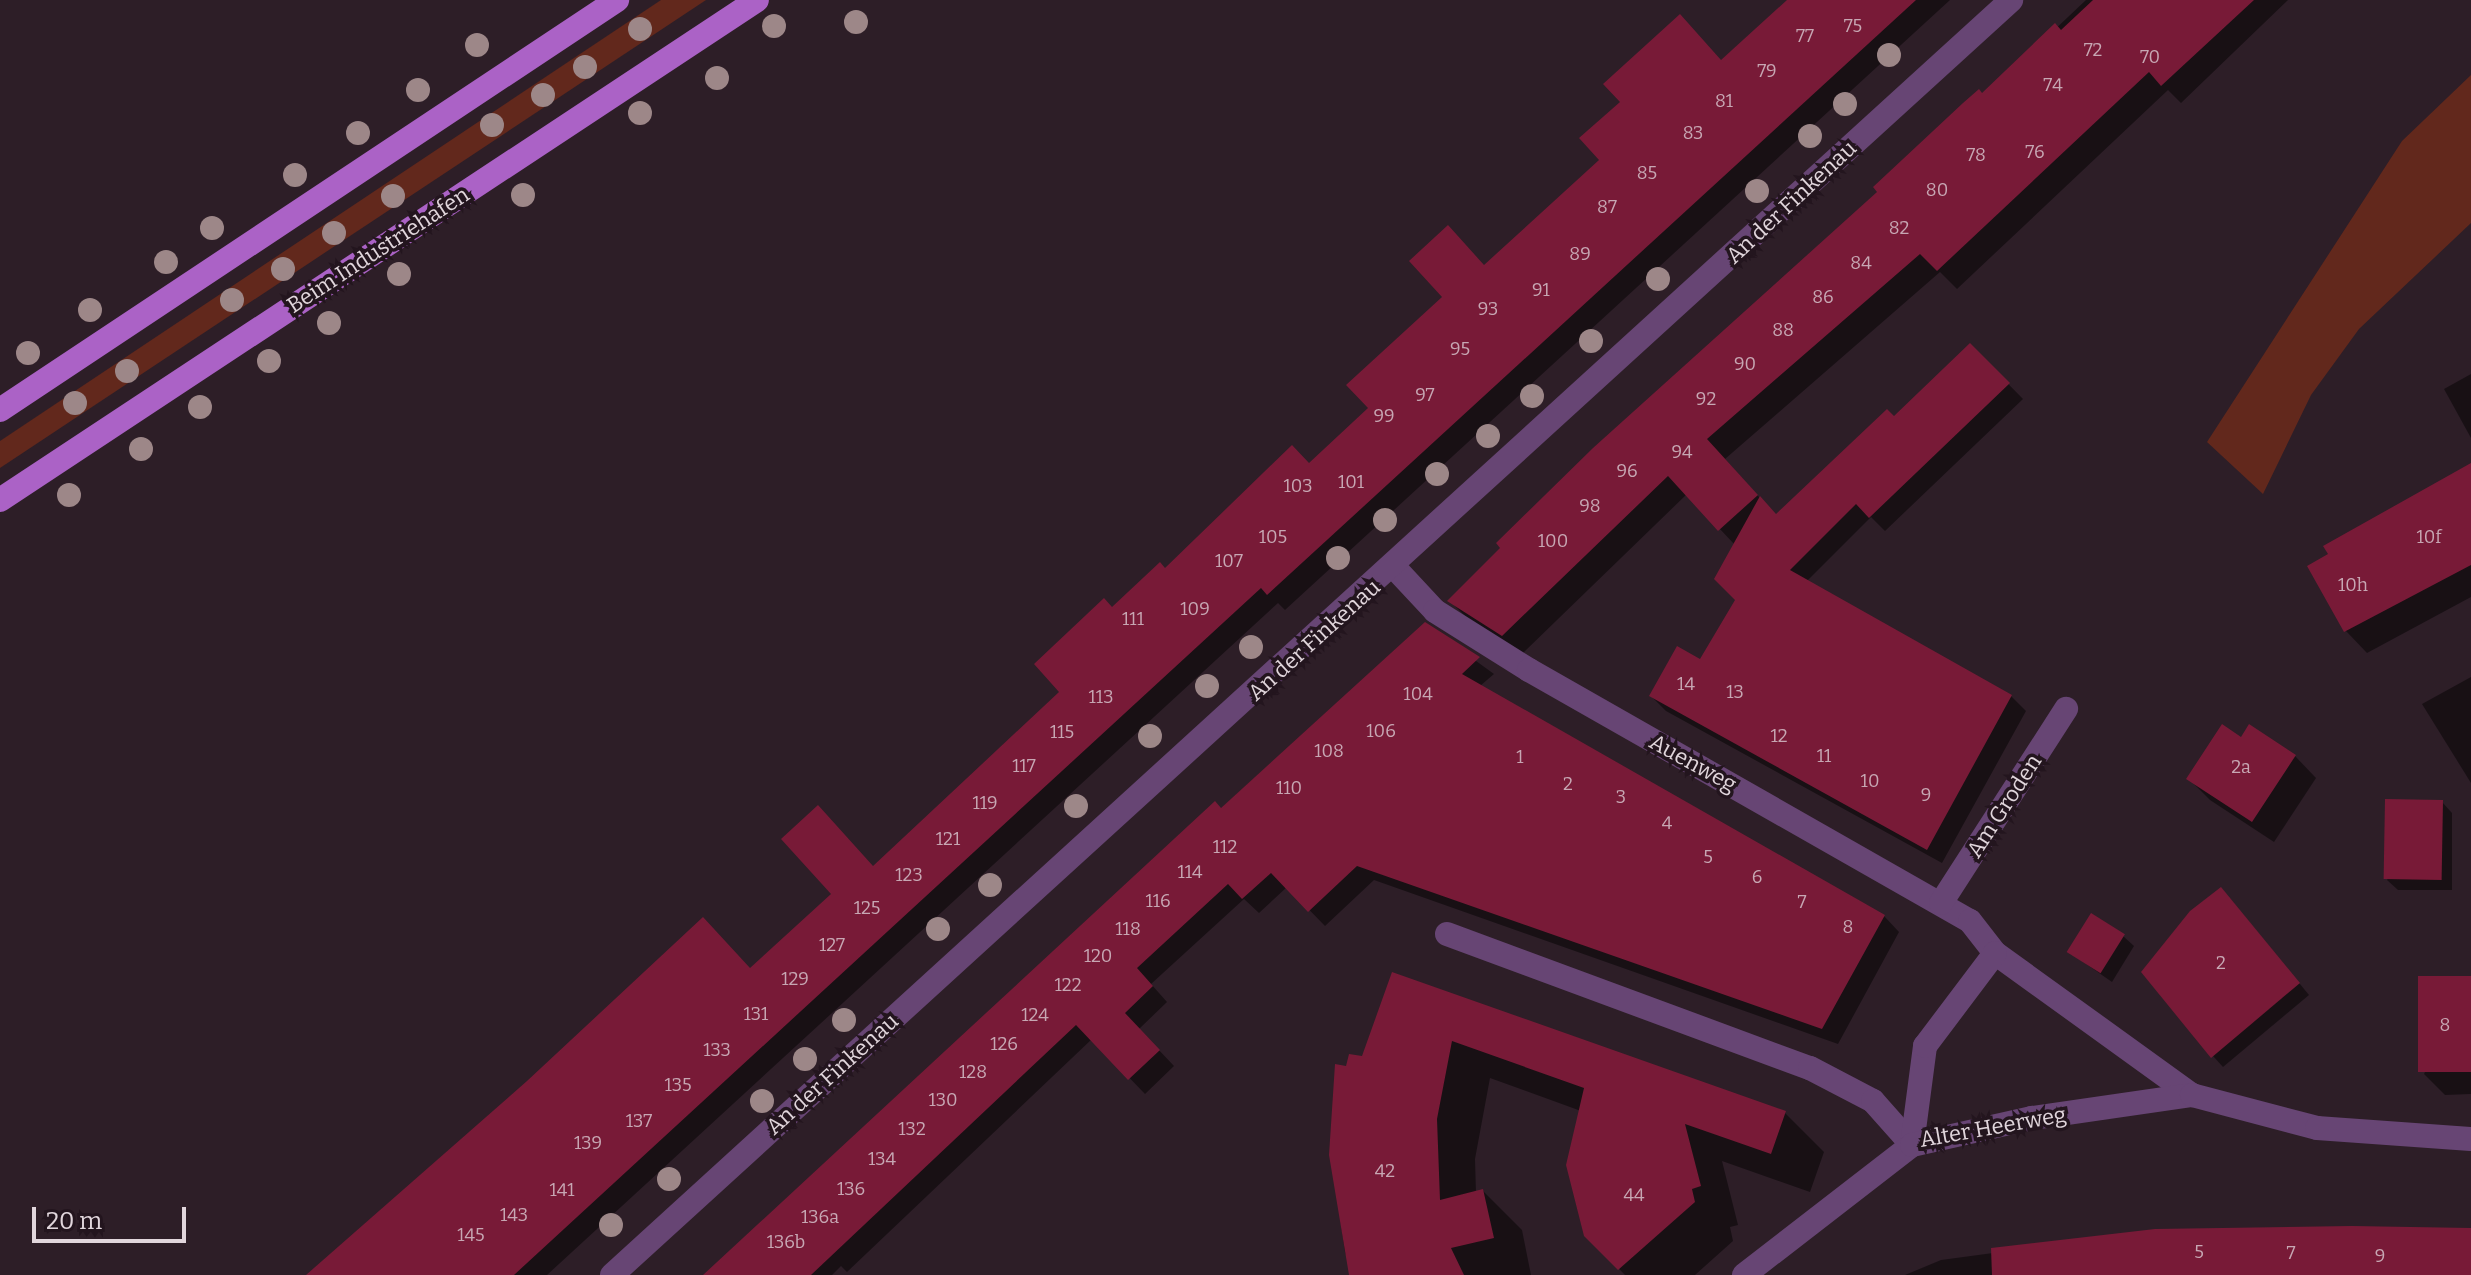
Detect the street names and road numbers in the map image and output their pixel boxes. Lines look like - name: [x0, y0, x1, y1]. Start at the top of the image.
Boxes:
- street label: An der Finkenau: [1720, 135, 1862, 269]
- street label: Beim Industriehafen: [282, 181, 474, 319]
- street label: An der Finkenau: [1243, 574, 1385, 706]
- street label: Auenweg: [1645, 728, 1741, 798]
- street label: Am Groden: [1961, 749, 2047, 863]
- street label: An der Finkenau: [761, 1008, 903, 1140]
- street label: Alter Heerweg: [1918, 1101, 2068, 1153]

